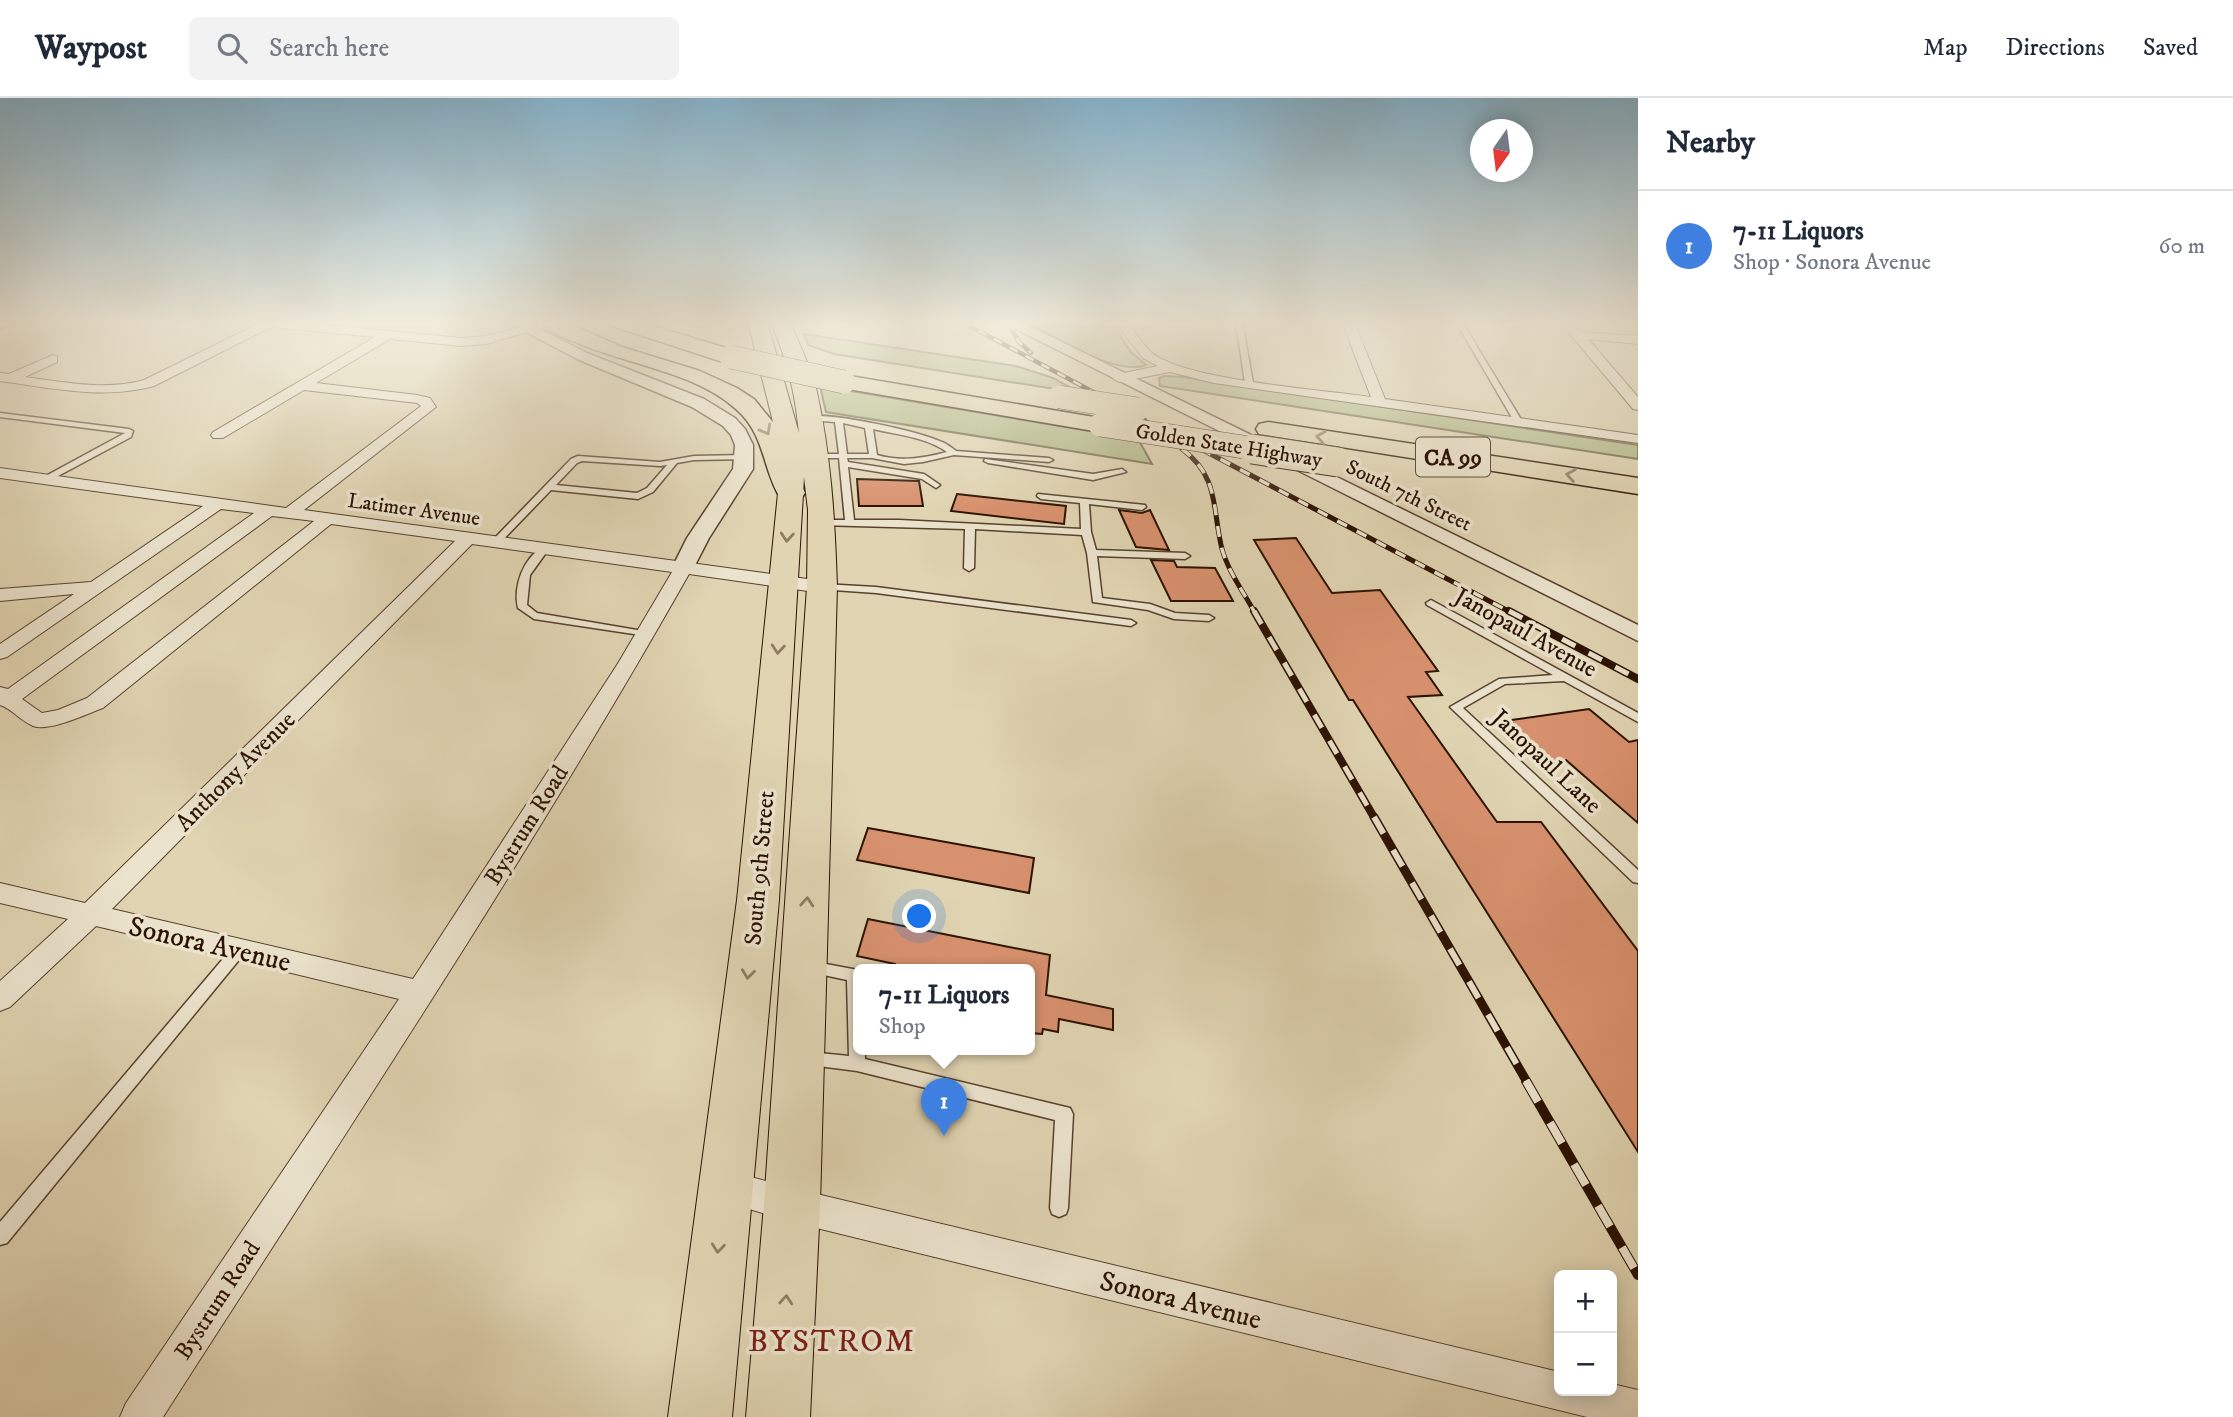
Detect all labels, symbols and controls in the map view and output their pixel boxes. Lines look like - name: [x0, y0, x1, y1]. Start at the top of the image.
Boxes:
- search box: [189, 17, 679, 80]
- text: Waypost: [35, 28, 147, 69]
- icon: search: [213, 29, 251, 67]
- text: Search here: [269, 32, 389, 65]
- text: Map: [1923, 33, 1968, 63]
- text: Directions: [2006, 33, 2105, 63]
- text: Saved: [2143, 33, 2198, 63]
- north arrow: [1470, 119, 1533, 182]
- text: Nearby: [1666, 125, 1755, 162]
- text: 7-11 Liquors: [1733, 215, 1864, 248]
- text: 1: [1685, 232, 1693, 261]
- text: 60 m: [2158, 232, 2205, 261]
- text: Shop · Sonora Avenue: [1733, 248, 1931, 277]
- street label: Golden State Highway: [1134, 418, 1325, 474]
- one-way arrow: [757, 423, 771, 436]
- one-way arrow: [1316, 430, 1327, 445]
- road number: CA 99: [1416, 438, 1490, 476]
- street label: South 7th Street: [1341, 454, 1476, 538]
- one-way arrow: [1565, 468, 1576, 483]
- street label: Latimer Avenue: [346, 488, 482, 532]
- one-way arrow: [780, 532, 795, 543]
- street label: Janopaul Avenue: [1447, 580, 1602, 685]
- one-way arrow: [771, 644, 786, 655]
- street label: Janopaul Lane: [1484, 702, 1608, 820]
- street label: Anthony Avenue: [169, 705, 302, 838]
- street label: Bystrum Road: [478, 760, 576, 891]
- street label: South 9th Street: [738, 789, 782, 947]
- one-way arrow: [799, 896, 814, 907]
- your location: [902, 899, 936, 933]
- street label: Sonora Avenue: [125, 909, 294, 980]
- popup: [853, 964, 1035, 1055]
- one-way arrow: [741, 968, 756, 979]
- text: 7-11 Liquors: [879, 979, 1009, 1012]
- text: Shop: [879, 1012, 925, 1041]
- pin: 1: [921, 1078, 967, 1136]
- street label: Bystrum Road: [168, 1235, 267, 1366]
- one-way arrow: [711, 1243, 726, 1254]
- street label: Sonora Avenue: [1096, 1263, 1265, 1337]
- map controls: [1554, 1270, 1617, 1396]
- button: +: [1554, 1270, 1617, 1333]
- one-way arrow: [778, 1294, 793, 1305]
- district label: BYSTROM: [748, 1322, 916, 1362]
- button: −: [1554, 1333, 1617, 1396]

